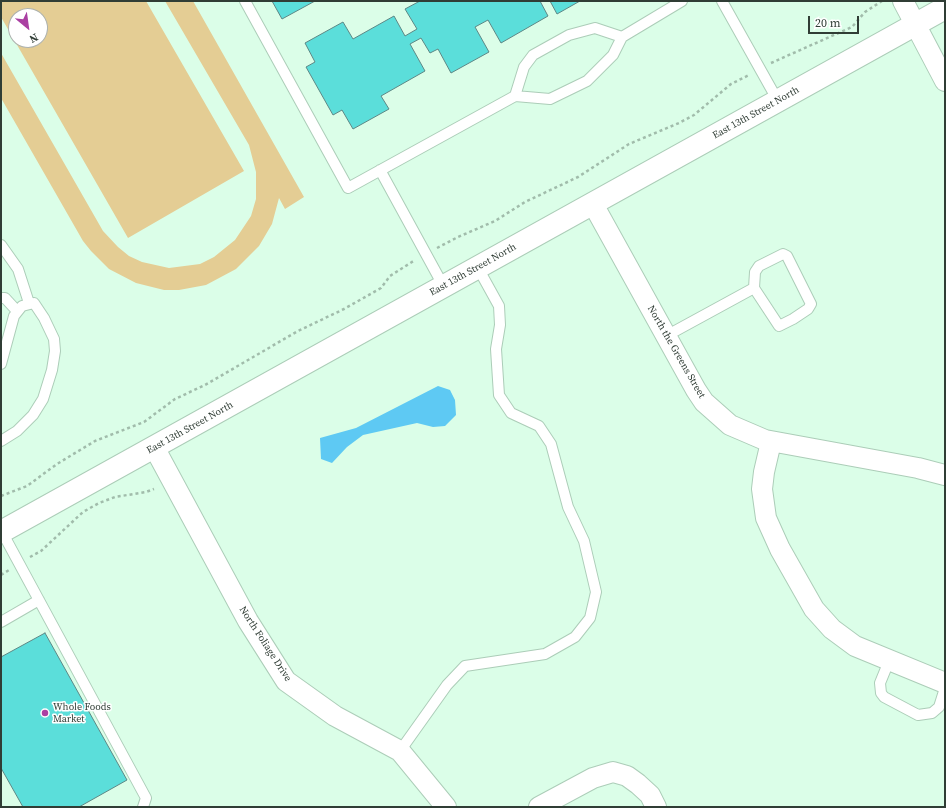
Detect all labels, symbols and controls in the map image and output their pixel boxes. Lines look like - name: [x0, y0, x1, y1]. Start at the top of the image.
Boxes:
- north arrow: [8, 8, 48, 48]
- scale bar: [810, 8, 861, 34]
- text: 20 m: [815, 15, 841, 31]
- text: N: [26, 30, 41, 47]
- street label: East 13th Street North: [711, 84, 801, 142]
- street label: East 13th Street North: [428, 241, 518, 299]
- street label: North the Greens Street: [645, 303, 707, 401]
- street label: East 13th Street North: [145, 399, 235, 457]
- street label: North Foliage Drive: [236, 604, 294, 684]
- place label: Whole Foods Market: [53, 701, 111, 724]
- marker: Whole Foods Market: [40, 708, 50, 718]

